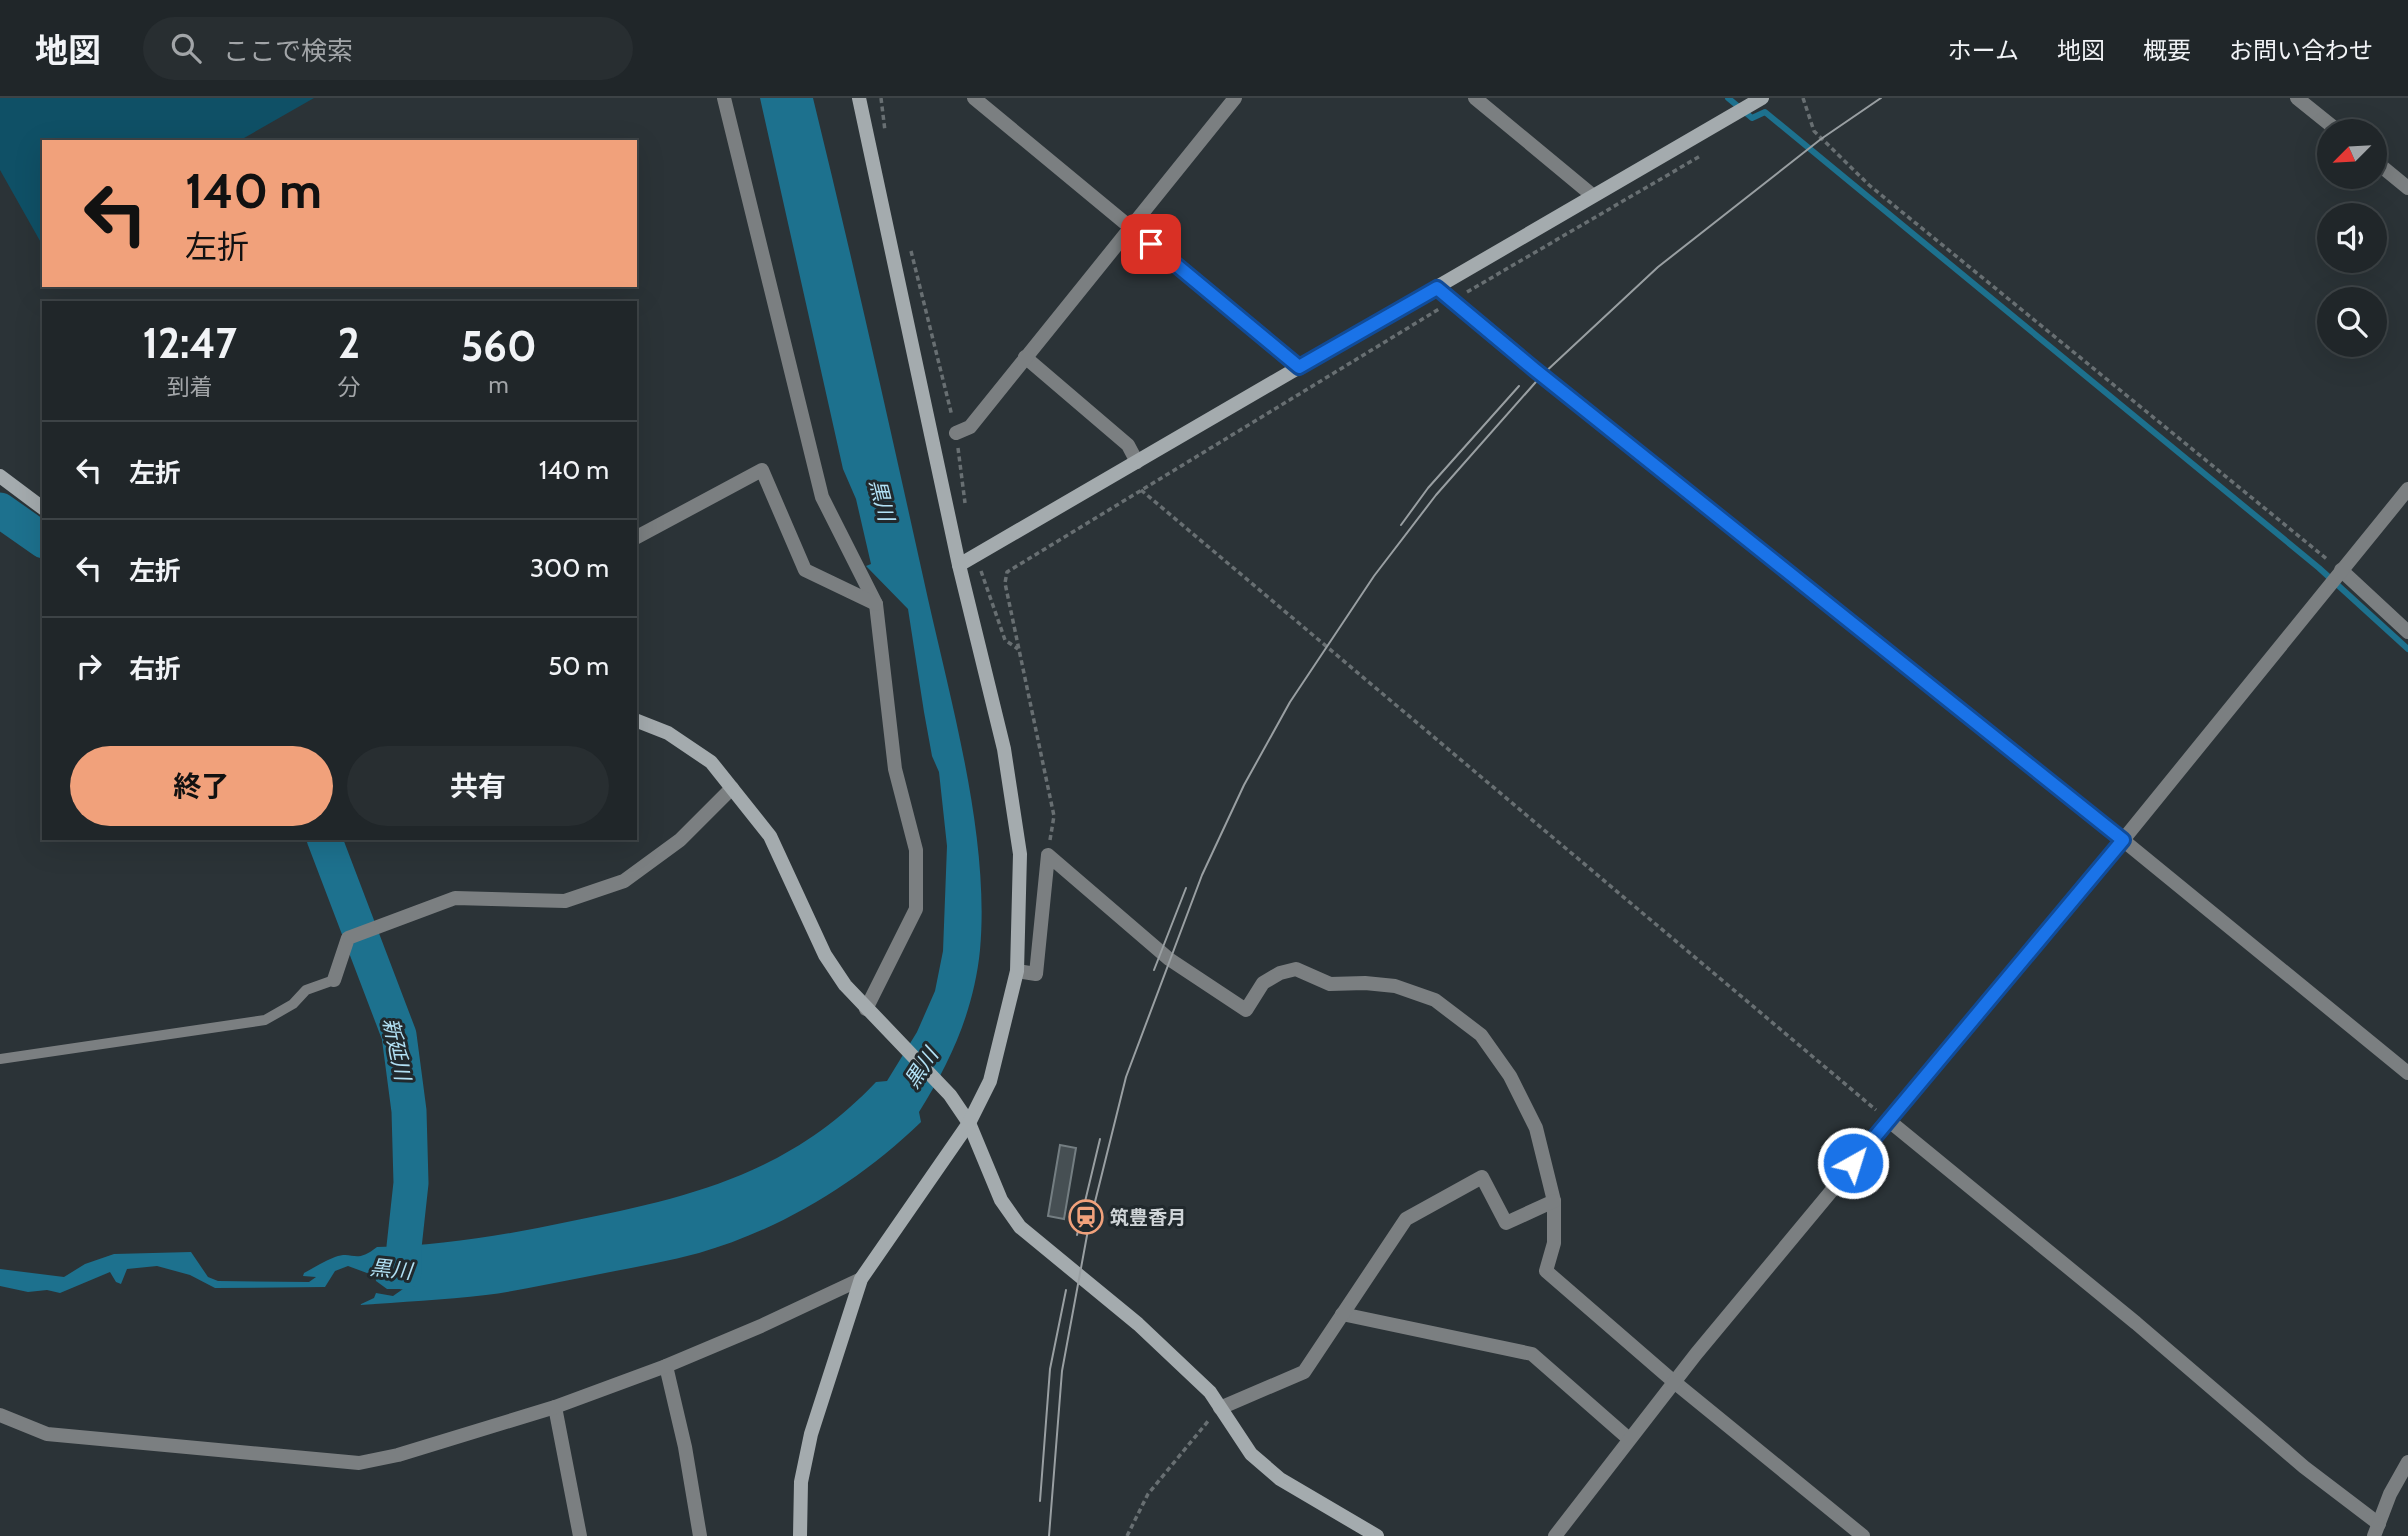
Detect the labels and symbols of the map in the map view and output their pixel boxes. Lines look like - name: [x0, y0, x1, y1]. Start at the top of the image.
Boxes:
- north arrow: [2317, 119, 2387, 189]
- pin: [1121, 214, 1181, 274]
- water label: 黒川: [865, 477, 900, 525]
- water label: 新延川: [378, 1016, 416, 1084]
- water label: 黒川: [899, 1042, 944, 1092]
- position arrow: [1816, 1126, 1890, 1200]
- station icon: 筑豊香月: [1067, 1198, 1105, 1236]
- place label: 筑豊香月: [1110, 1206, 1186, 1229]
- water label: 黒川: [369, 1254, 415, 1284]

